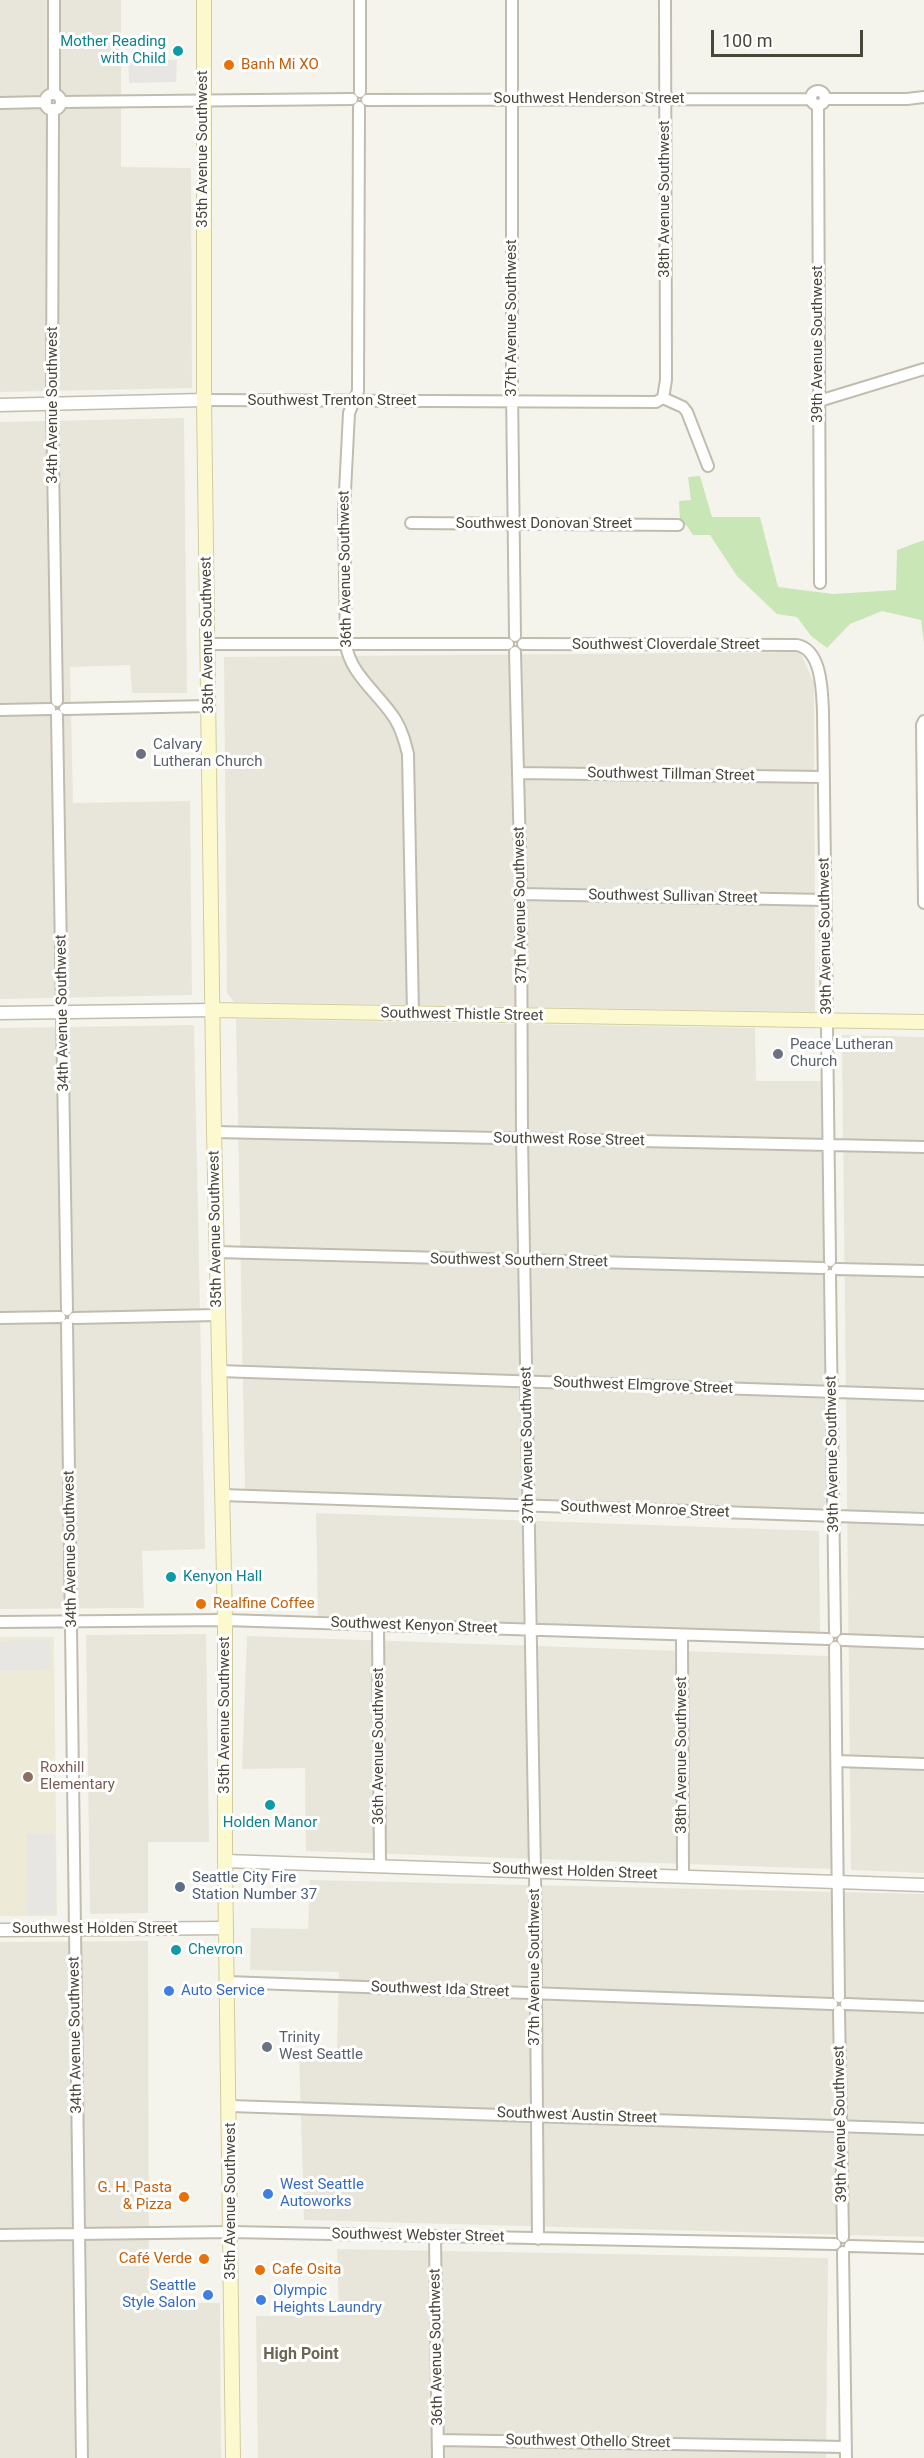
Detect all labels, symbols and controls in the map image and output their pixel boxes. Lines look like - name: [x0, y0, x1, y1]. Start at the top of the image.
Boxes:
- scale bar: [714, 18, 866, 56]
- text: 100 m: [722, 30, 773, 51]
- place label: Mother Reading with Child: [60, 33, 166, 68]
- marker: Mother Reading with Child: [171, 44, 185, 58]
- place label: Banh Mi XO: [241, 56, 319, 74]
- marker: Banh Mi XO: [222, 58, 236, 72]
- street label: 35th Avenue Southwest: [194, 70, 212, 228]
- street label: Southwest Henderson Street: [494, 90, 684, 108]
- street label: 38th Avenue Southwest: [656, 120, 674, 278]
- street label: 37th Avenue Southwest: [503, 239, 521, 397]
- street label: 39th Avenue Southwest: [809, 265, 827, 423]
- street label: 34th Avenue Southwest: [44, 326, 62, 484]
- street label: Southwest Trenton Street: [248, 392, 416, 410]
- street label: 36th Avenue Southwest: [336, 490, 356, 648]
- street label: Southwest Donovan Street: [456, 515, 632, 533]
- street label: 35th Avenue Southwest: [198, 556, 218, 714]
- street label: Southwest Cloverdale Street: [572, 636, 760, 654]
- place label: Calvary Lutheran Church: [153, 736, 262, 771]
- marker: Calvary Lutheran Church: [134, 747, 148, 761]
- street label: Southwest Tillman Street: [587, 765, 755, 785]
- street label: 37th Avenue Southwest: [511, 826, 531, 984]
- street label: 39th Avenue Southwest: [816, 857, 836, 1015]
- street label: Southwest Sullivan Street: [588, 887, 758, 907]
- street label: 34th Avenue Southwest: [53, 934, 73, 1092]
- street label: Southwest Thistle Street: [380, 1005, 544, 1025]
- place label: Peace Lutheran Church: [790, 1036, 893, 1071]
- marker: Peace Lutheran Church: [771, 1047, 785, 1061]
- street label: Southwest Rose Street: [493, 1130, 645, 1150]
- street label: 35th Avenue Southwest: [206, 1150, 226, 1308]
- street label: Southwest Southern Street: [430, 1250, 608, 1272]
- street label: 37th Avenue Southwest: [518, 1366, 538, 1524]
- street label: Southwest Elmgrove Street: [553, 1374, 733, 1398]
- street label: 39th Avenue Southwest: [823, 1375, 843, 1533]
- street label: 34th Avenue Southwest: [61, 1470, 81, 1628]
- street label: Southwest Monroe Street: [560, 1498, 730, 1522]
- place label: Kenyon Hall: [183, 1568, 262, 1586]
- marker: Kenyon Hall: [164, 1570, 178, 1584]
- place label: Realfine Coffee: [213, 1595, 315, 1613]
- marker: Realfine Coffee: [194, 1597, 208, 1611]
- street label: Southwest Kenyon Street: [330, 1614, 498, 1638]
- street label: 35th Avenue Southwest: [216, 1636, 234, 1794]
- street label: 36th Avenue Southwest: [370, 1667, 388, 1825]
- street label: 38th Avenue Southwest: [673, 1676, 691, 1834]
- place label: Roxhill Elementary: [40, 1759, 115, 1794]
- marker: Roxhill Elementary: [21, 1770, 35, 1784]
- marker: Holden Manor: [263, 1798, 277, 1812]
- place label: Holden Manor: [223, 1814, 317, 1832]
- street label: Southwest Holden Street: [492, 1860, 658, 1884]
- place label: Seattle City Fire Station Number 37: [192, 1869, 317, 1904]
- marker: Seattle City Fire Station Number 37: [173, 1880, 187, 1894]
- street label: 37th Avenue Southwest: [526, 1888, 544, 2046]
- street label: Southwest Holden Street: [12, 1920, 178, 1938]
- place label: Chevron: [188, 1941, 243, 1959]
- marker: Chevron: [169, 1943, 183, 1957]
- street label: 34th Avenue Southwest: [66, 1956, 86, 2114]
- street label: Southwest Ida Street: [370, 1979, 510, 2001]
- place label: Auto Service: [181, 1982, 265, 2000]
- marker: Auto Service: [162, 1984, 176, 1998]
- place label: Trinity West Seattle: [279, 2029, 363, 2064]
- marker: Trinity West Seattle: [260, 2040, 274, 2054]
- street label: 39th Avenue Southwest: [831, 2045, 851, 2203]
- street label: Southwest Austin Street: [497, 2104, 657, 2128]
- street label: 35th Avenue Southwest: [222, 2122, 240, 2280]
- place label: West Seattle Autoworks: [280, 2176, 364, 2211]
- place label: G. H. Pasta & Pizza: [97, 2179, 172, 2214]
- marker: West Seattle Autoworks: [261, 2187, 275, 2201]
- marker: G. H. Pasta & Pizza: [177, 2190, 191, 2204]
- street label: Southwest Webster Street: [331, 2225, 505, 2247]
- place label: Café Verde: [119, 2250, 192, 2268]
- marker: Café Verde: [197, 2252, 211, 2266]
- place label: Cafe Osita: [272, 2261, 341, 2279]
- marker: Cafe Osita: [253, 2263, 267, 2277]
- street label: 36th Avenue Southwest: [427, 2268, 447, 2426]
- place label: Seattle Style Salon: [122, 2277, 196, 2312]
- place label: Olympic Heights Laundry: [273, 2282, 382, 2317]
- marker: Seattle Style Salon: [201, 2288, 215, 2302]
- marker: Olympic Heights Laundry: [254, 2293, 268, 2307]
- district label: High Point: [263, 2345, 339, 2365]
- street label: Southwest Othello Street: [505, 2432, 671, 2452]

